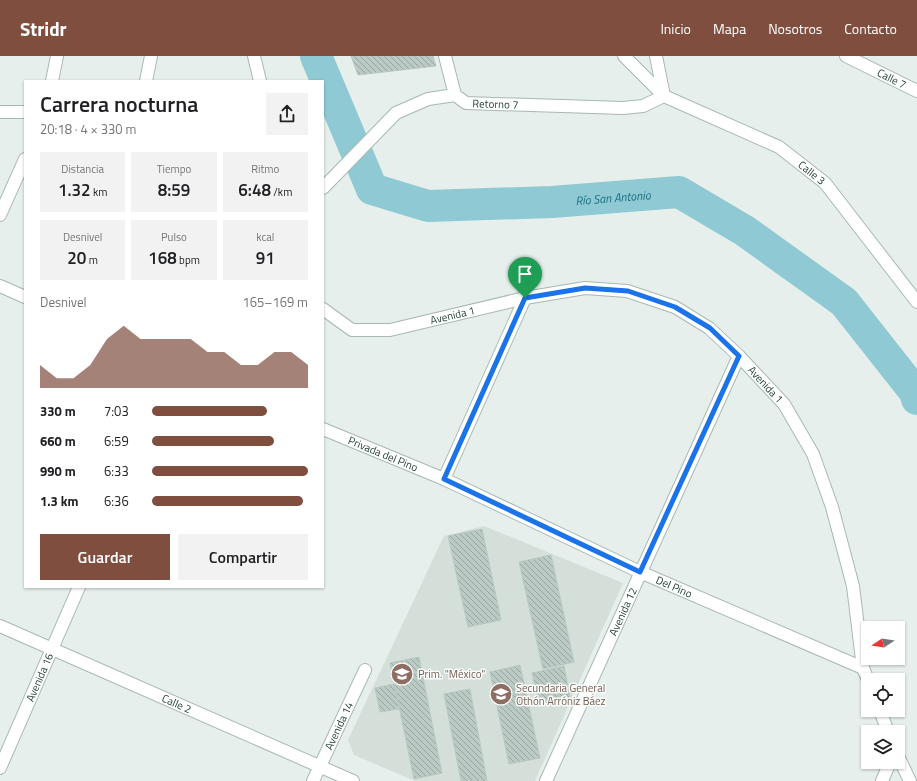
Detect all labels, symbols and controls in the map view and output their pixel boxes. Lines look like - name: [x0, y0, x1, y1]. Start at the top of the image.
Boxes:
- text: Stridr: [20, 14, 67, 43]
- text: Inicio: [660, 18, 691, 39]
- text: Mapa: [713, 18, 746, 39]
- text: Nosotros: [768, 18, 822, 39]
- text: Contacto: [844, 18, 897, 39]
- street label: Calle 7: [874, 65, 909, 93]
- text: Carrera nocturna: [40, 87, 198, 121]
- button: share: [266, 93, 308, 135]
- street label: Retorno 7: [472, 95, 519, 113]
- text: 20:18 · 4 × 330 m: [40, 119, 136, 139]
- street label: Calle 3: [795, 157, 829, 188]
- text: Distancia: [61, 161, 104, 177]
- text: Tiempo: [157, 161, 191, 177]
- text: Ritmo: [251, 161, 279, 177]
- text: 1.32: [58, 177, 91, 203]
- text: 8:59: [158, 177, 190, 203]
- text: 6:48: [238, 177, 271, 203]
- text: km: [91, 184, 107, 200]
- text: /km: [271, 184, 292, 200]
- water label: Río San Antonio: [575, 185, 652, 210]
- text: Desnivel: [63, 229, 102, 245]
- text: Pulso: [161, 229, 187, 245]
- text: kcal: [256, 229, 274, 245]
- text: 20: [67, 245, 86, 271]
- text: 168: [148, 245, 177, 271]
- text: 91: [256, 245, 275, 271]
- text: m: [86, 252, 98, 268]
- text: bpm: [177, 252, 200, 268]
- pin: [508, 257, 542, 298]
- icon: arrive: [514, 263, 536, 285]
- text: Desnivel: [40, 292, 87, 312]
- text: 165–169 m: [242, 292, 308, 312]
- street label: Avenida 1: [429, 302, 476, 328]
- street label: Avenida 1: [744, 362, 787, 406]
- text: 330 m: [40, 401, 76, 421]
- text: 7:03: [104, 401, 129, 421]
- text: 660 m: [40, 431, 76, 451]
- text: 6:59: [104, 431, 129, 451]
- street label: Privada del Pino: [346, 432, 421, 475]
- text: 990 m: [40, 461, 76, 481]
- text: 6:33: [104, 461, 129, 481]
- text: 1.3 km: [40, 491, 78, 511]
- text: 6:36: [104, 491, 129, 511]
- button: Guardar: [40, 534, 170, 580]
- button: Compartir: [178, 534, 308, 580]
- street label: Del Pino: [653, 572, 695, 602]
- street label: Avenida 12: [605, 585, 641, 638]
- north arrow: [861, 621, 905, 665]
- map controls: [861, 621, 905, 769]
- street label: Avenida 16: [22, 650, 57, 704]
- school or university icon: Prim. "México": [389, 661, 415, 687]
- place label: Prim. "México": [418, 666, 485, 682]
- button: locate: [861, 673, 905, 717]
- place label: Secundaria General Othón Arróniz Báez: [516, 680, 606, 709]
- school or university icon: Secundaria General Othón Arróniz Báez: [488, 681, 514, 707]
- street label: Calle 2: [159, 690, 194, 717]
- street label: Avenida 14: [321, 699, 357, 753]
- button: layers: [861, 725, 905, 769]

